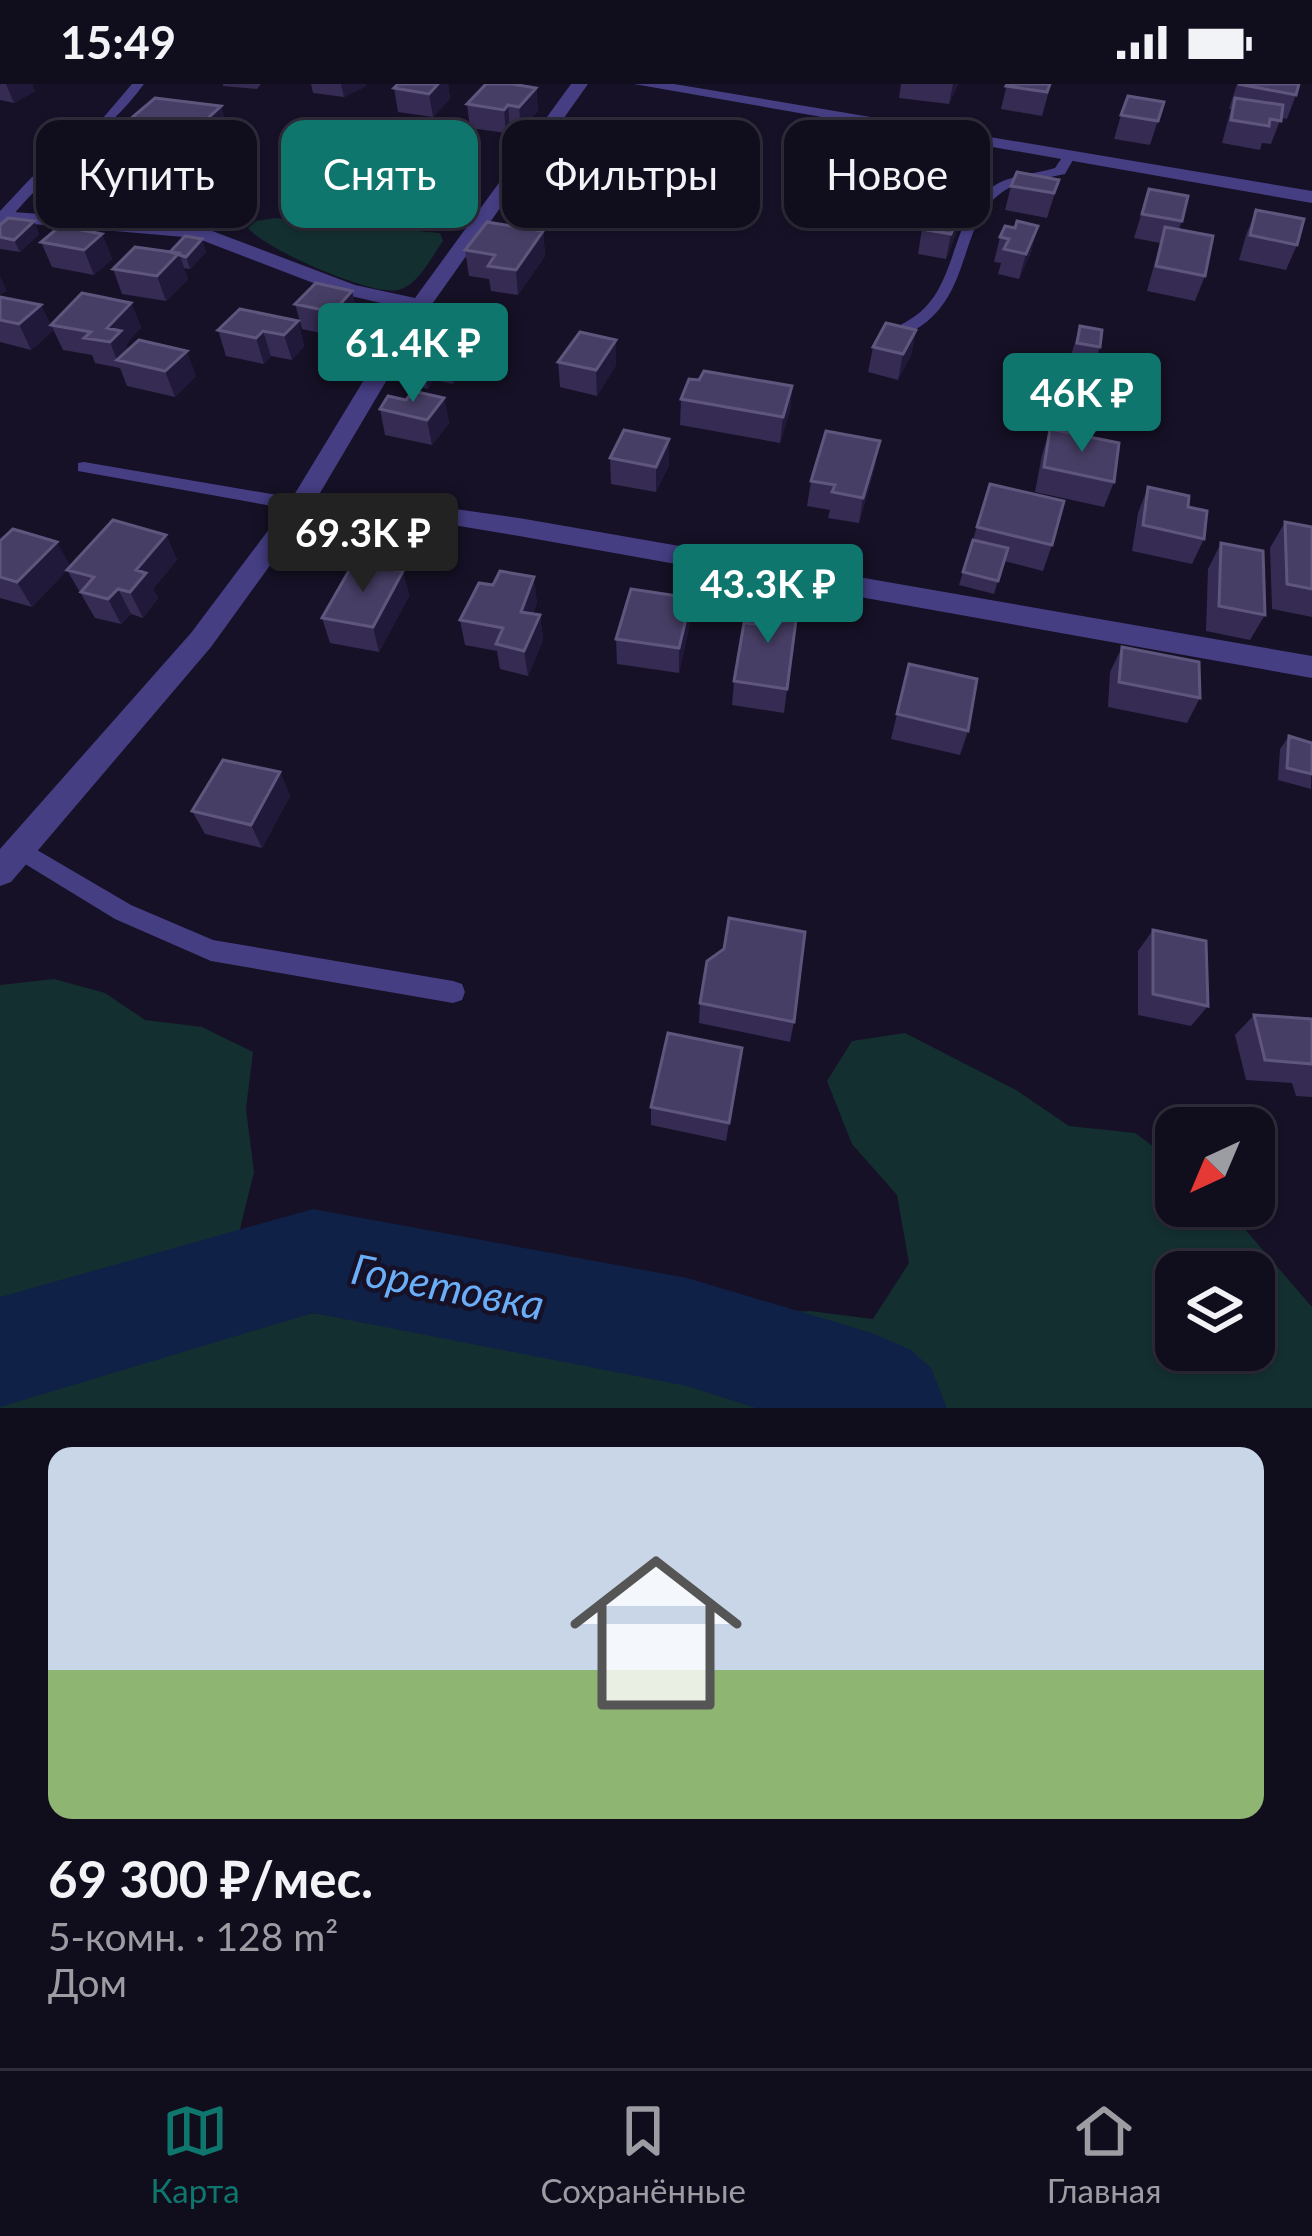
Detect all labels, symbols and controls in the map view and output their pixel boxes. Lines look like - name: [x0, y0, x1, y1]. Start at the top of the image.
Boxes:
- text: 15:49: [60, 15, 176, 69]
- chip: Купить: [36, 120, 257, 228]
- chip: Снять: [281, 120, 478, 228]
- chip: Фильтры: [502, 120, 760, 228]
- chip: Новое: [784, 120, 990, 228]
- pin: 61.4K ₽: [302, 303, 524, 405]
- text: 61.4K ₽: [345, 319, 481, 365]
- pin: 46K ₽: [998, 353, 1166, 455]
- text: 46K ₽: [1030, 369, 1134, 415]
- pin: 69.3K ₽: [252, 493, 474, 595]
- text: 69.3K ₽: [295, 509, 431, 555]
- pin: 43.3K ₽: [657, 544, 879, 646]
- text: 43.3K ₽: [700, 560, 836, 606]
- north arrow: [1155, 1107, 1275, 1227]
- map controls: [1155, 1107, 1275, 1371]
- water label: Горетовка: [348, 1243, 548, 1329]
- button: layers: [1155, 1251, 1275, 1371]
- icon: home: [548, 1525, 764, 1741]
- text: 69 300 ₽/мес.: [48, 1848, 373, 1909]
- text: 5-комн. · 128 m²: [48, 1913, 338, 1959]
- text: Дом: [48, 1959, 127, 2005]
- tab: Карта: [150, 2098, 240, 2210]
- tab: Сохранённые: [541, 2098, 746, 2210]
- tab: Главная: [1047, 2098, 1162, 2210]

